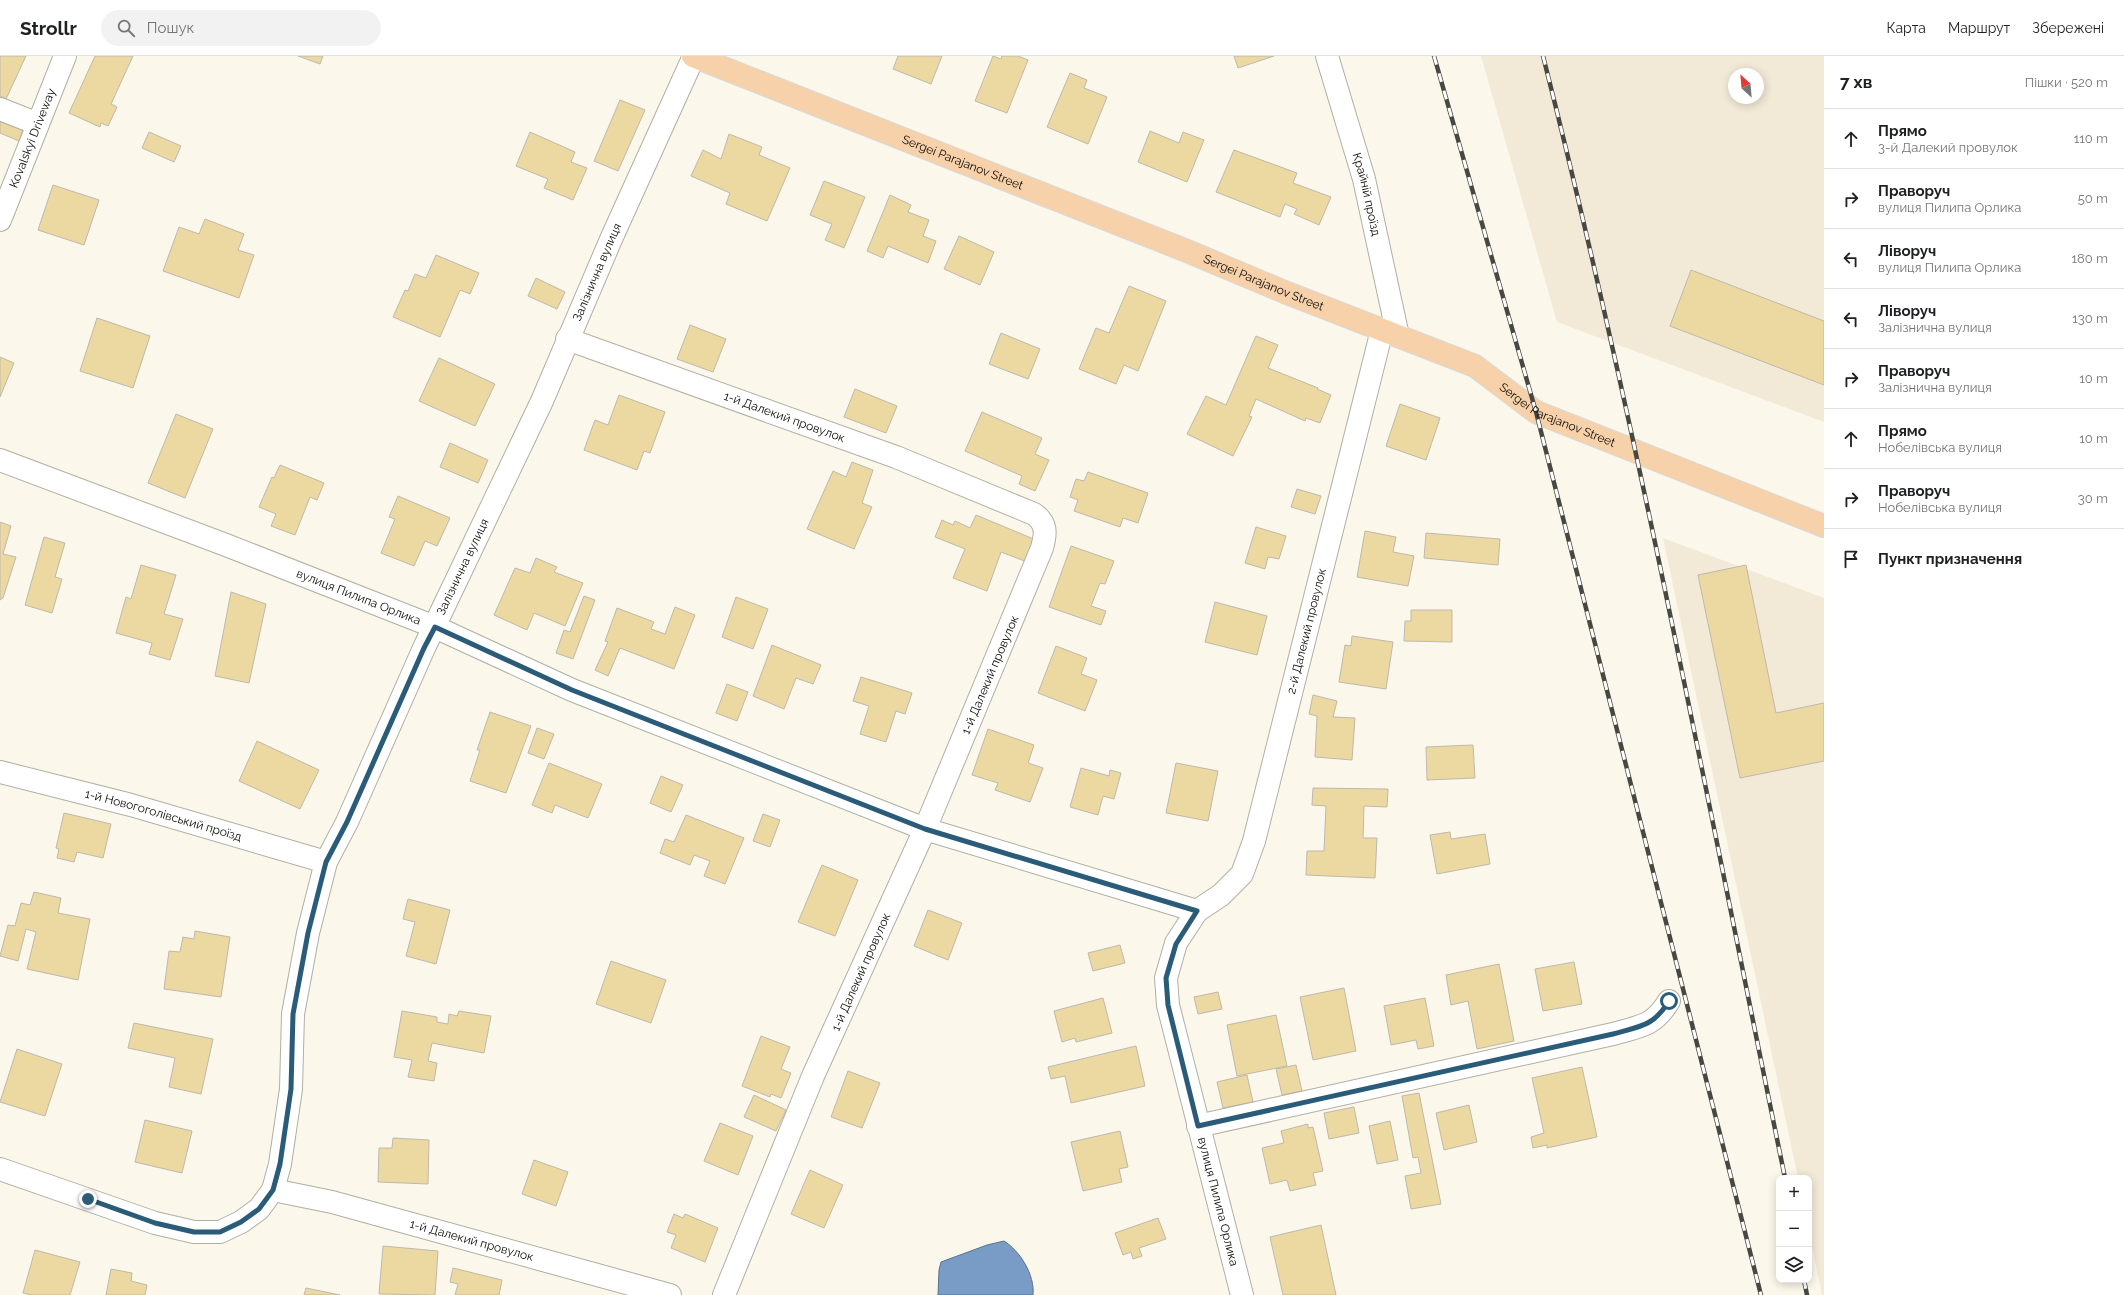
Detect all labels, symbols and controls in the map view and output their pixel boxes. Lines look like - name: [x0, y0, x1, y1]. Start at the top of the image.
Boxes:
- search box: [101, 10, 381, 46]
- text: Strollr: [20, 17, 77, 39]
- icon: search: [115, 17, 137, 39]
- text: Пошук: [147, 19, 194, 37]
- text: Карта: [1887, 20, 1926, 36]
- text: Маршрут: [1948, 20, 2010, 36]
- text: Збережені: [2032, 20, 2104, 36]
- north arrow: [1728, 68, 1764, 104]
- text: 7 хв: [1840, 72, 1872, 92]
- text: Пішки · 520 m: [2025, 75, 2108, 90]
- street label: Kovalskyi Driveway: [6, 86, 59, 190]
- text: Прямо: [1878, 122, 1927, 140]
- icon: ahead: [1840, 128, 1862, 150]
- text: 110 m: [2074, 131, 2108, 146]
- street label: Sergei Parajanov Street: [900, 132, 1025, 193]
- text: 3-й Далекий провулок: [1878, 140, 2018, 155]
- street label: Крайній проїзд: [1350, 151, 1383, 237]
- text: Праворуч: [1878, 182, 1950, 200]
- icon: right: [1840, 188, 1862, 210]
- text: 50 m: [2078, 191, 2108, 206]
- text: вулиця Пилипа Орлика: [1878, 200, 2021, 215]
- street label: Залізнична вулиця: [570, 221, 624, 323]
- text: Ліворуч: [1878, 242, 1936, 260]
- icon: left: [1840, 248, 1862, 270]
- text: 180 m: [2072, 251, 2108, 266]
- street label: Sergei Parajanov Street: [1201, 252, 1326, 314]
- text: вулиця Пилипа Орлика: [1878, 260, 2021, 275]
- text: Ліворуч: [1878, 302, 1936, 320]
- icon: left: [1840, 308, 1862, 330]
- text: 130 m: [2072, 311, 2108, 326]
- text: Залізнична вулиця: [1878, 320, 1992, 335]
- text: Праворуч: [1878, 362, 1950, 380]
- icon: right: [1840, 368, 1862, 390]
- text: 10 m: [2079, 371, 2108, 386]
- street label: Sergei Parajanov Street: [1497, 380, 1617, 450]
- text: Залізнична вулиця: [1878, 380, 1992, 395]
- street label: 1-й Далекий провулок: [722, 389, 847, 445]
- text: Прямо: [1878, 422, 1927, 440]
- icon: ahead: [1840, 428, 1862, 450]
- text: 10 m: [2079, 431, 2108, 446]
- text: Нобелівська вулиця: [1878, 440, 2002, 455]
- text: Праворуч: [1878, 482, 1950, 500]
- icon: right: [1840, 488, 1862, 510]
- text: 30 m: [2078, 491, 2108, 506]
- text: Нобелівська вулиця: [1878, 500, 2002, 515]
- street label: Залізнична вулиця: [434, 516, 492, 617]
- icon: arrive: [1840, 548, 1862, 570]
- text: Пункт призначення: [1878, 550, 2022, 568]
- street label: вулиця Пилипа Орлика: [295, 566, 423, 628]
- street label: 2-й Далекий провулок: [1284, 567, 1329, 695]
- street label: 1-й Далекий провулок: [959, 613, 1021, 737]
- street label: 1-й Новогоголівський проїзд: [84, 787, 243, 844]
- street label: 1-й Далекий провулок: [829, 911, 893, 1033]
- route start: [1660, 992, 1678, 1010]
- street label: вулиця Пилипа Орлика: [1195, 1136, 1241, 1268]
- map controls: [1776, 1175, 1812, 1283]
- button: +: [1776, 1175, 1812, 1211]
- route end: [79, 1190, 97, 1208]
- button: −: [1776, 1211, 1812, 1247]
- street label: 1-й Далекий провулок: [408, 1217, 535, 1264]
- button: layers: [1776, 1247, 1812, 1283]

